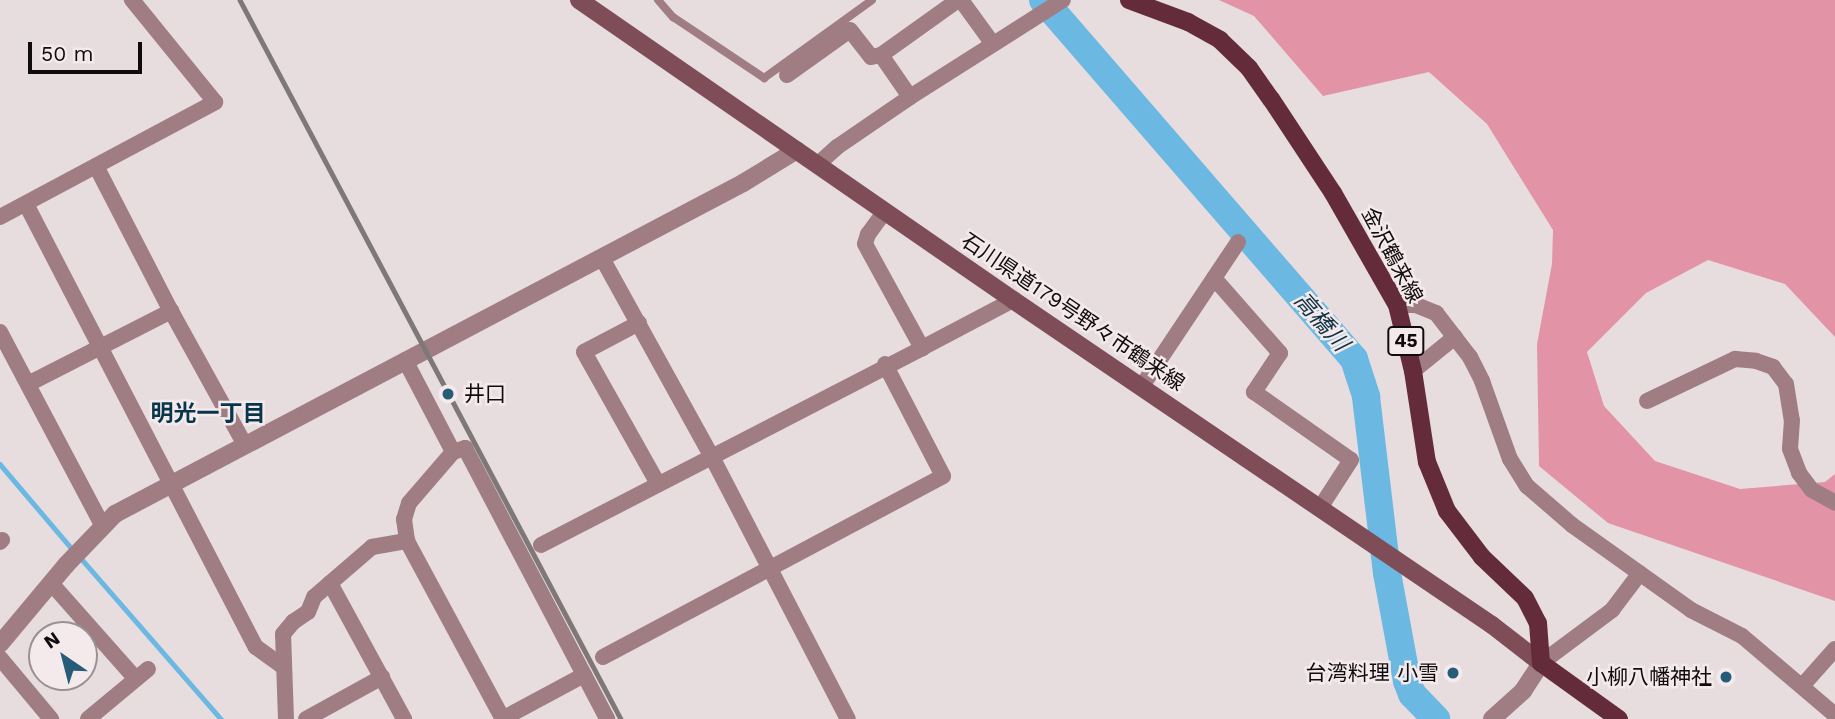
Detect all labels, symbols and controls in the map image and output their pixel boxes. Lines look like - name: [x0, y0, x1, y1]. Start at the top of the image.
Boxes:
- scale bar: [32, 28, 145, 72]
- text: 50 m: [41, 41, 93, 66]
- street label: 金沢鶴来線: [1356, 203, 1428, 307]
- street label: 石川県道179号野々市鶴来線: [957, 228, 1189, 396]
- water label: 高橋川: [1288, 287, 1354, 357]
- road number: 45: [1387, 326, 1425, 356]
- place label: 井口: [464, 381, 506, 407]
- marker: 井口: [438, 384, 458, 404]
- district label: 明光一丁目: [151, 400, 265, 428]
- north arrow: [28, 621, 98, 691]
- text: N: [39, 627, 64, 653]
- place label: 台湾料理 小雪: [1306, 660, 1439, 686]
- place label: 小柳八幡神社: [1586, 664, 1712, 690]
- marker: 台湾料理 小雪: [1445, 665, 1461, 681]
- marker: 小柳八幡神社: [1718, 669, 1734, 685]

